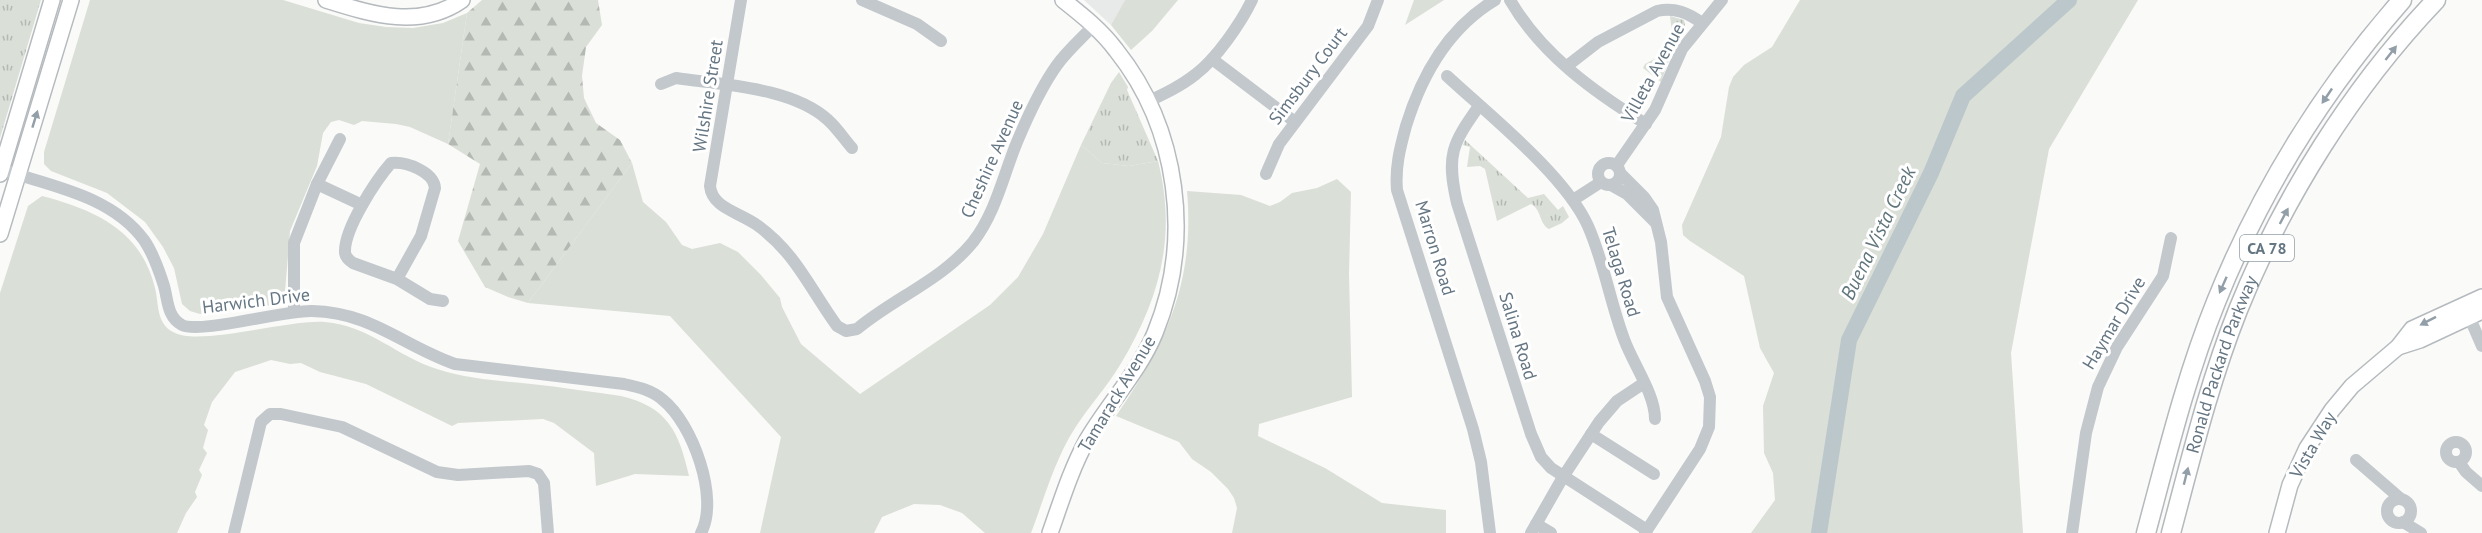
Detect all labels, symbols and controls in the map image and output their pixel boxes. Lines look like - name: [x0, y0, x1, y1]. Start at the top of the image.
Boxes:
- street label: Villeta Avenue: [1615, 19, 1689, 127]
- street label: Simsbury Court: [1263, 22, 1352, 129]
- street label: Wilshire Street: [687, 38, 728, 154]
- one-way arrow: [2384, 45, 2397, 61]
- one-way arrow: [2321, 87, 2333, 103]
- street label: Cheshire Avenue: [955, 96, 1028, 222]
- one-way arrow: [31, 110, 40, 128]
- water label: Buena Vista Creek: [1835, 161, 1922, 304]
- street label: Marron Road: [1410, 198, 1461, 298]
- one-way arrow: [2279, 207, 2289, 224]
- street label: Telaga Road: [1597, 224, 1646, 319]
- road number: CA 78: [2240, 235, 2294, 261]
- street label: Ronald Packard Parkway: [2181, 271, 2262, 456]
- street label: Haymar Drive: [2077, 272, 2150, 373]
- one-way arrow: [2218, 276, 2228, 294]
- street label: Harwich Drive: [201, 282, 311, 319]
- street label: Salina Road: [1494, 289, 1543, 382]
- one-way arrow: [2419, 317, 2436, 326]
- street label: Tamarack Avenue: [1073, 331, 1160, 456]
- street label: Vista Way: [2284, 407, 2341, 483]
- one-way arrow: [2182, 467, 2191, 485]

